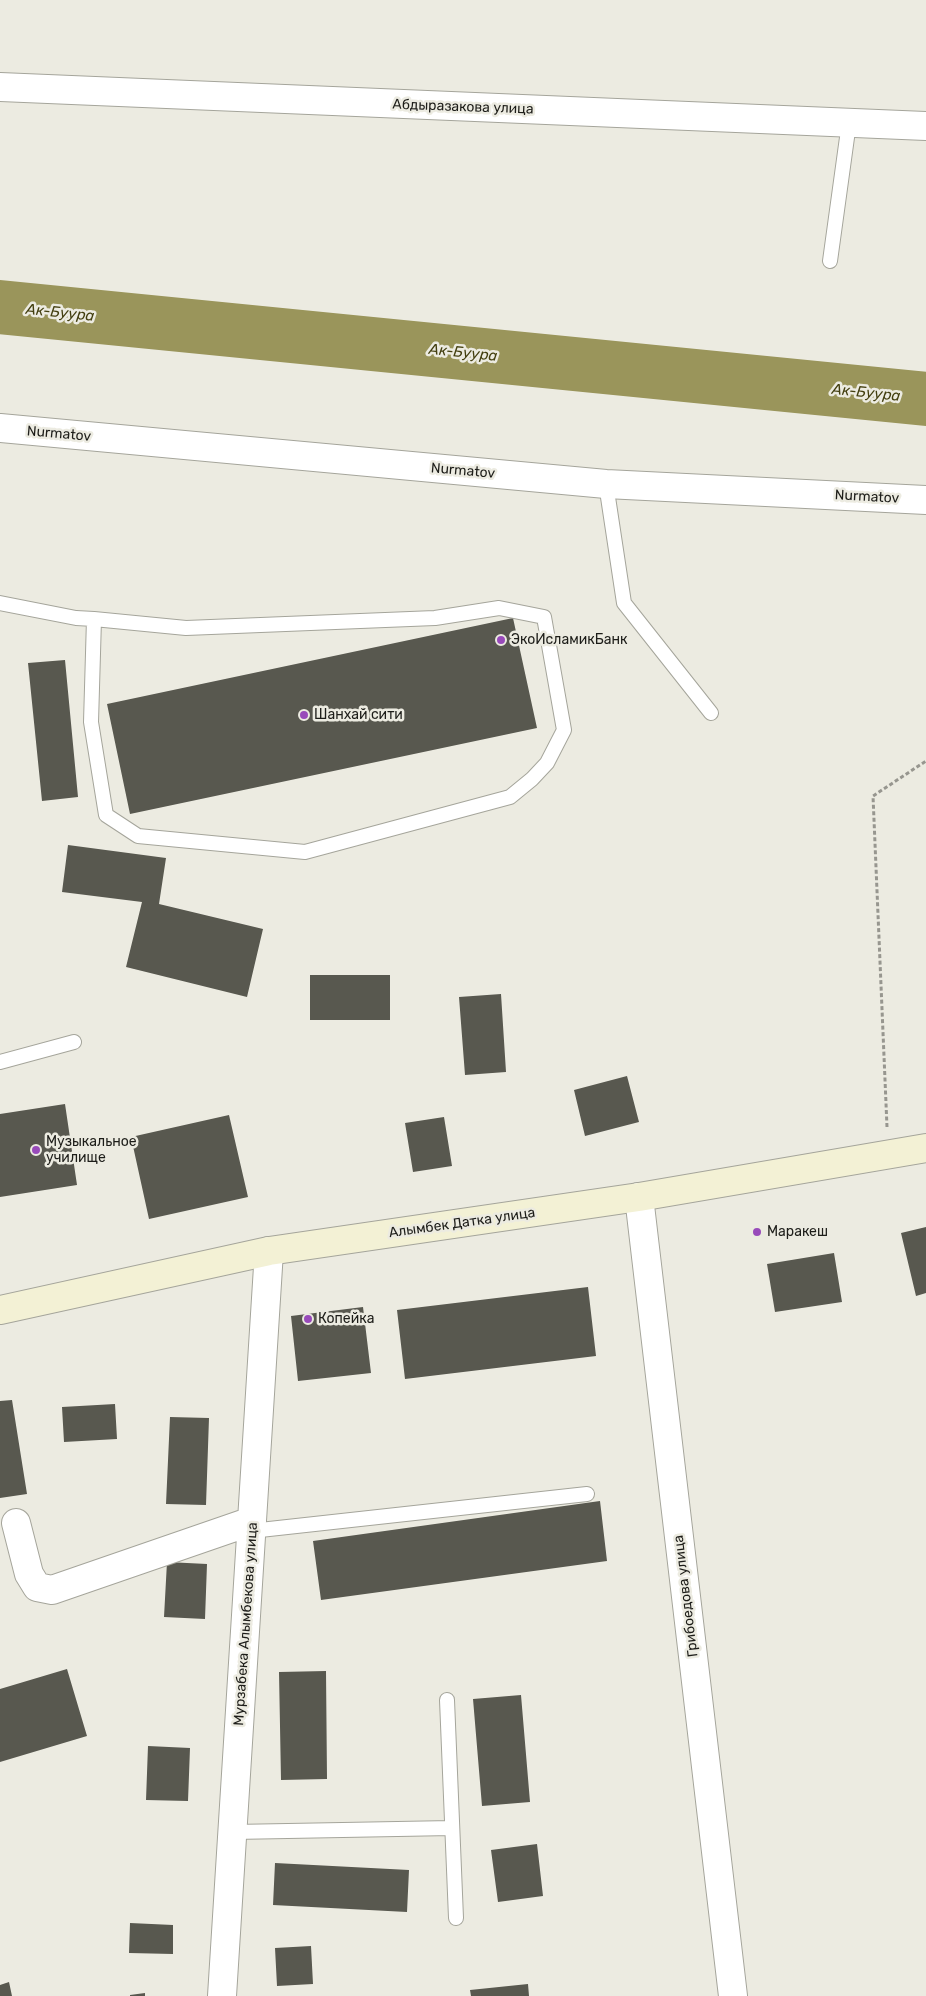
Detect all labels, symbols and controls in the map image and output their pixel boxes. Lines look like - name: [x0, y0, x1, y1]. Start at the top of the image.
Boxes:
- street label: Абдыразакова улица: [392, 96, 534, 118]
- water label: Ак-Буура: [25, 300, 95, 326]
- water label: Ак-Буура: [428, 340, 498, 366]
- water label: Ак-Буура: [831, 380, 901, 406]
- street label: Nurmatov: [26, 423, 92, 445]
- street label: Nurmatov: [430, 460, 496, 482]
- street label: Nurmatov: [834, 487, 900, 507]
- place label: ЭкоИсламикБанк: [511, 632, 627, 648]
- marker: ЭкоИсламикБанк: [495, 634, 507, 646]
- place label: Шанхай сити: [314, 707, 403, 723]
- marker: Шанхай сити: [298, 709, 310, 721]
- place label: Музыкальное училище: [46, 1134, 137, 1166]
- marker: Музыкальное училище: [30, 1144, 42, 1156]
- street label: Алымбек Датка улица: [388, 1204, 536, 1242]
- place label: Маракеш: [767, 1224, 828, 1240]
- marker: Маракеш: [751, 1226, 763, 1238]
- place label: Копейка: [318, 1311, 374, 1327]
- marker: Копейка: [302, 1313, 314, 1325]
- street label: Мурзабека Алымбекова улица: [231, 1522, 261, 1726]
- street label: Грибоедова улица: [670, 1534, 702, 1658]

